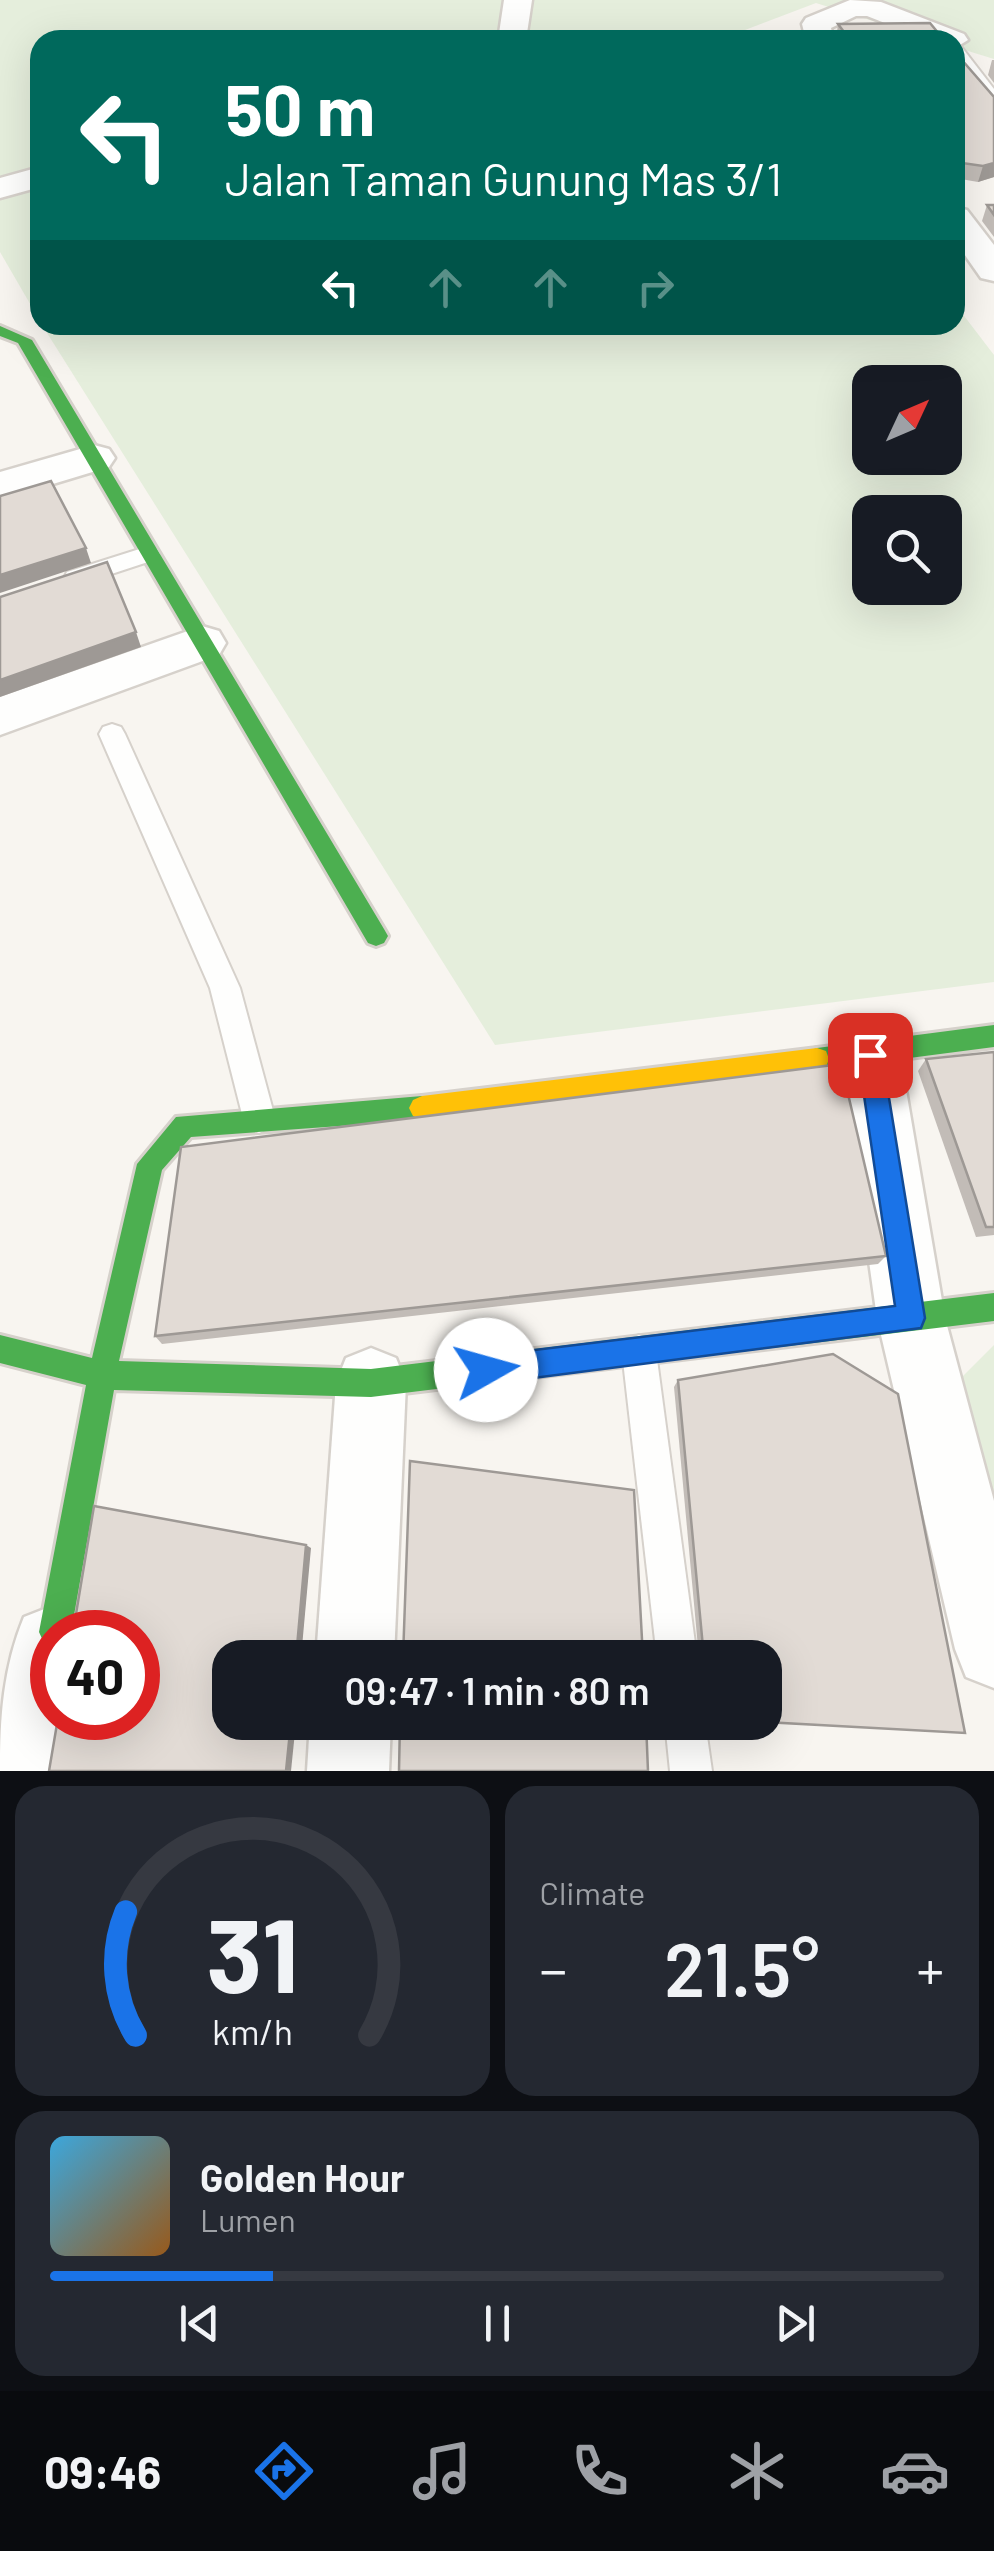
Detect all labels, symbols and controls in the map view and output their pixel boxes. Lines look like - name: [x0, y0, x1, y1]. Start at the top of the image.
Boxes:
- text: 50 m: [225, 66, 375, 150]
- icon: left: [60, 70, 190, 200]
- text: Jalan Taman Gunung Mas 3/1: [225, 151, 782, 205]
- icon: left: [313, 260, 368, 315]
- icon: ahead: [418, 260, 473, 315]
- icon: ahead: [523, 260, 578, 315]
- icon: right: [628, 260, 683, 315]
- north arrow: [852, 365, 962, 475]
- map controls: [852, 365, 962, 605]
- button: search: [852, 495, 962, 605]
- pin: [828, 1013, 913, 1098]
- icon: arrive: [843, 1028, 898, 1083]
- position arrow: [434, 1318, 538, 1422]
- speed limit sign: 40: [30, 1610, 160, 1740]
- text: 09:47 · 1 min · 80 m: [344, 1667, 650, 1713]
- text: Climate: [540, 1873, 645, 1911]
- text: 31: [206, 1889, 299, 2014]
- text: 21.5°: [664, 1922, 820, 2012]
- text: −: [540, 1935, 567, 2001]
- text: +: [916, 1935, 944, 2001]
- text: km/h: [212, 2009, 293, 2052]
- text: Golden Hour: [200, 2154, 405, 2200]
- text: Lumen: [200, 2200, 296, 2238]
- icon: previous: [172, 2296, 227, 2351]
- icon: pause: [470, 2296, 525, 2351]
- icon: next: [768, 2296, 823, 2351]
- icon: directions: [249, 2436, 319, 2506]
- icon: music: [407, 2436, 477, 2506]
- icon: phone: [565, 2436, 635, 2506]
- icon: climate: [722, 2436, 792, 2506]
- icon: car: [880, 2436, 950, 2506]
- text: 09:46: [44, 2444, 161, 2498]

